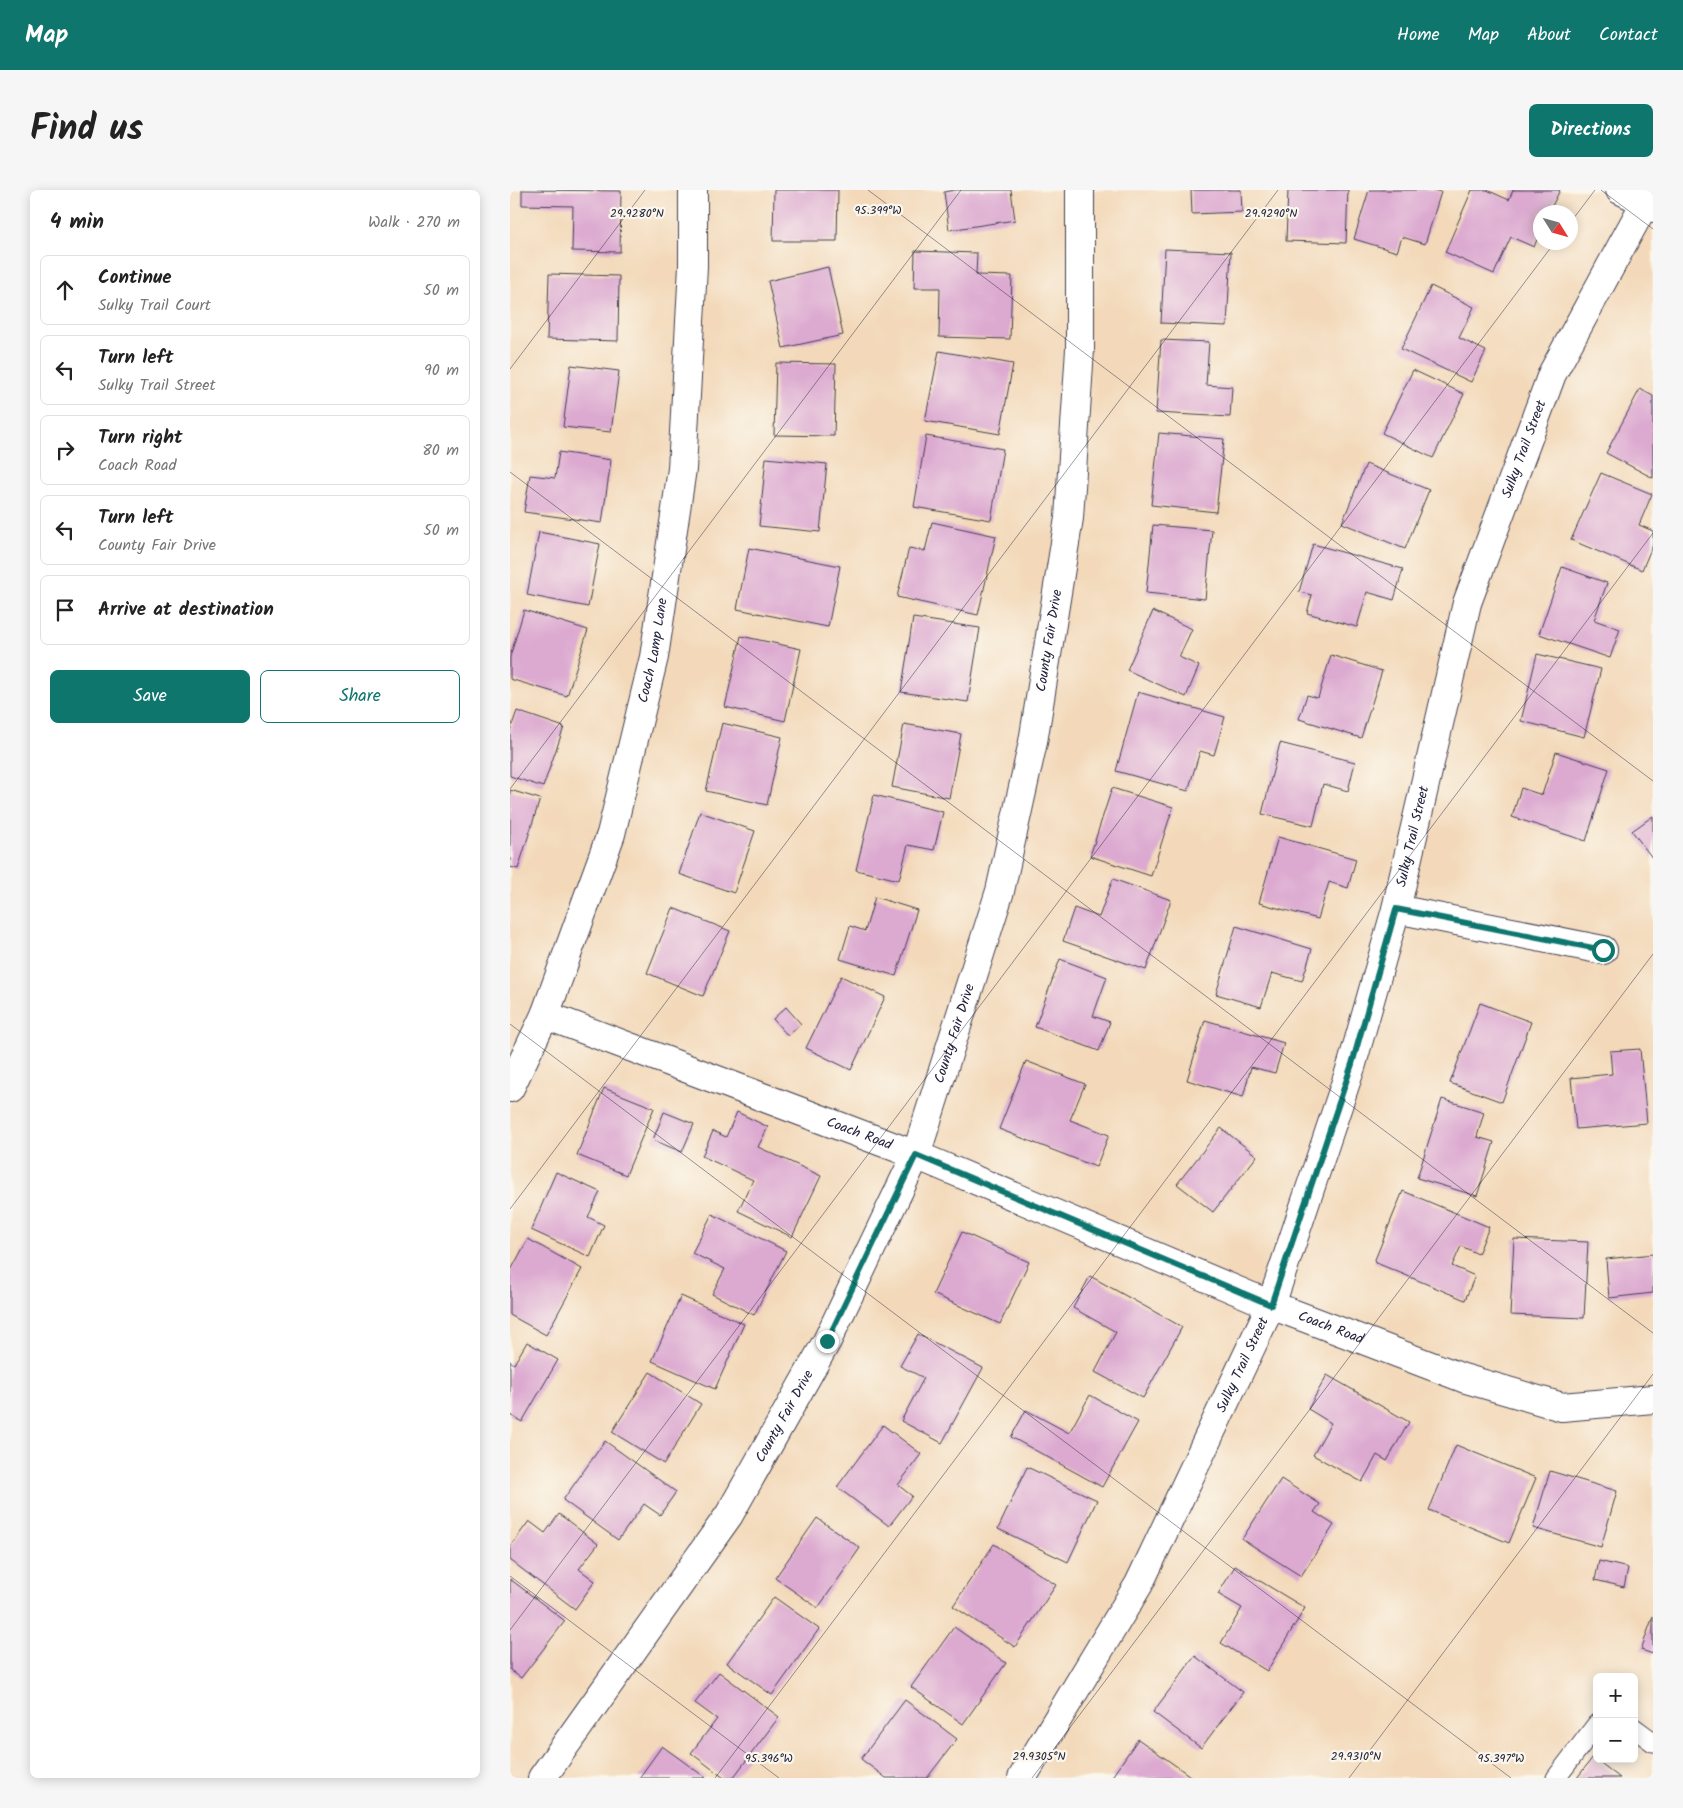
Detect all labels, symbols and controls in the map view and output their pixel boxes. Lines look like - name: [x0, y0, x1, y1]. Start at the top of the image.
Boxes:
- text: Map: [25, 16, 68, 55]
- text: Home: [1397, 21, 1440, 50]
- text: Map: [1468, 21, 1499, 50]
- text: About: [1527, 21, 1571, 50]
- text: Contact: [1599, 21, 1658, 50]
- text: Find us: [30, 102, 143, 158]
- button: Directions: [1529, 104, 1653, 157]
- text: 95.399°W: [854, 201, 902, 220]
- text: 29.9280°N: [610, 204, 664, 223]
- text: 29.9290°N: [1245, 204, 1297, 223]
- north arrow: [1533, 205, 1578, 250]
- text: 4 min: [50, 206, 104, 239]
- text: Walk · 270 m: [368, 210, 460, 235]
- text: Continue: [98, 263, 171, 293]
- icon: ahead: [51, 276, 79, 304]
- text: 50 m: [423, 278, 459, 303]
- text: Sulky Trail Court: [98, 293, 211, 318]
- text: Turn left: [98, 343, 173, 373]
- icon: left: [51, 356, 79, 384]
- text: 90 m: [424, 358, 459, 383]
- text: Sulky Trail Street: [98, 373, 216, 398]
- street label: Sulky Trail Street: [1496, 396, 1553, 501]
- text: Turn right: [98, 423, 183, 453]
- icon: right: [51, 436, 79, 464]
- text: 80 m: [422, 438, 459, 463]
- text: Coach Road: [98, 453, 177, 478]
- text: Turn left: [98, 503, 173, 533]
- icon: left: [51, 516, 79, 544]
- text: 50 m: [423, 518, 459, 543]
- text: County Fair Drive: [98, 533, 216, 558]
- street label: County Fair Drive: [1030, 587, 1068, 693]
- text: Arrive at destination: [98, 595, 274, 625]
- icon: arrive: [51, 596, 79, 624]
- street label: Coach Lamp Lane: [632, 596, 674, 705]
- button: Save: [50, 670, 250, 723]
- button: Share: [260, 670, 460, 723]
- street label: Sulky Trail Street: [1390, 783, 1435, 889]
- route start: [1592, 939, 1615, 962]
- street label: County Fair Drive: [928, 980, 981, 1086]
- street label: Coach Road: [823, 1111, 896, 1156]
- street label: Coach Road: [1295, 1305, 1368, 1351]
- street label: Sulky Trail Street: [1211, 1313, 1275, 1416]
- route end: [816, 1330, 839, 1353]
- street label: County Fair Drive: [750, 1365, 820, 1467]
- map controls: [1593, 1673, 1638, 1763]
- button: +: [1593, 1673, 1638, 1718]
- button: −: [1593, 1718, 1638, 1763]
- text: 29.9305°N: [1012, 1747, 1066, 1766]
- text: 29.9310°N: [1331, 1747, 1381, 1766]
- text: 95.396°W: [745, 1749, 793, 1768]
- text: 95.397°W: [1478, 1749, 1524, 1768]

